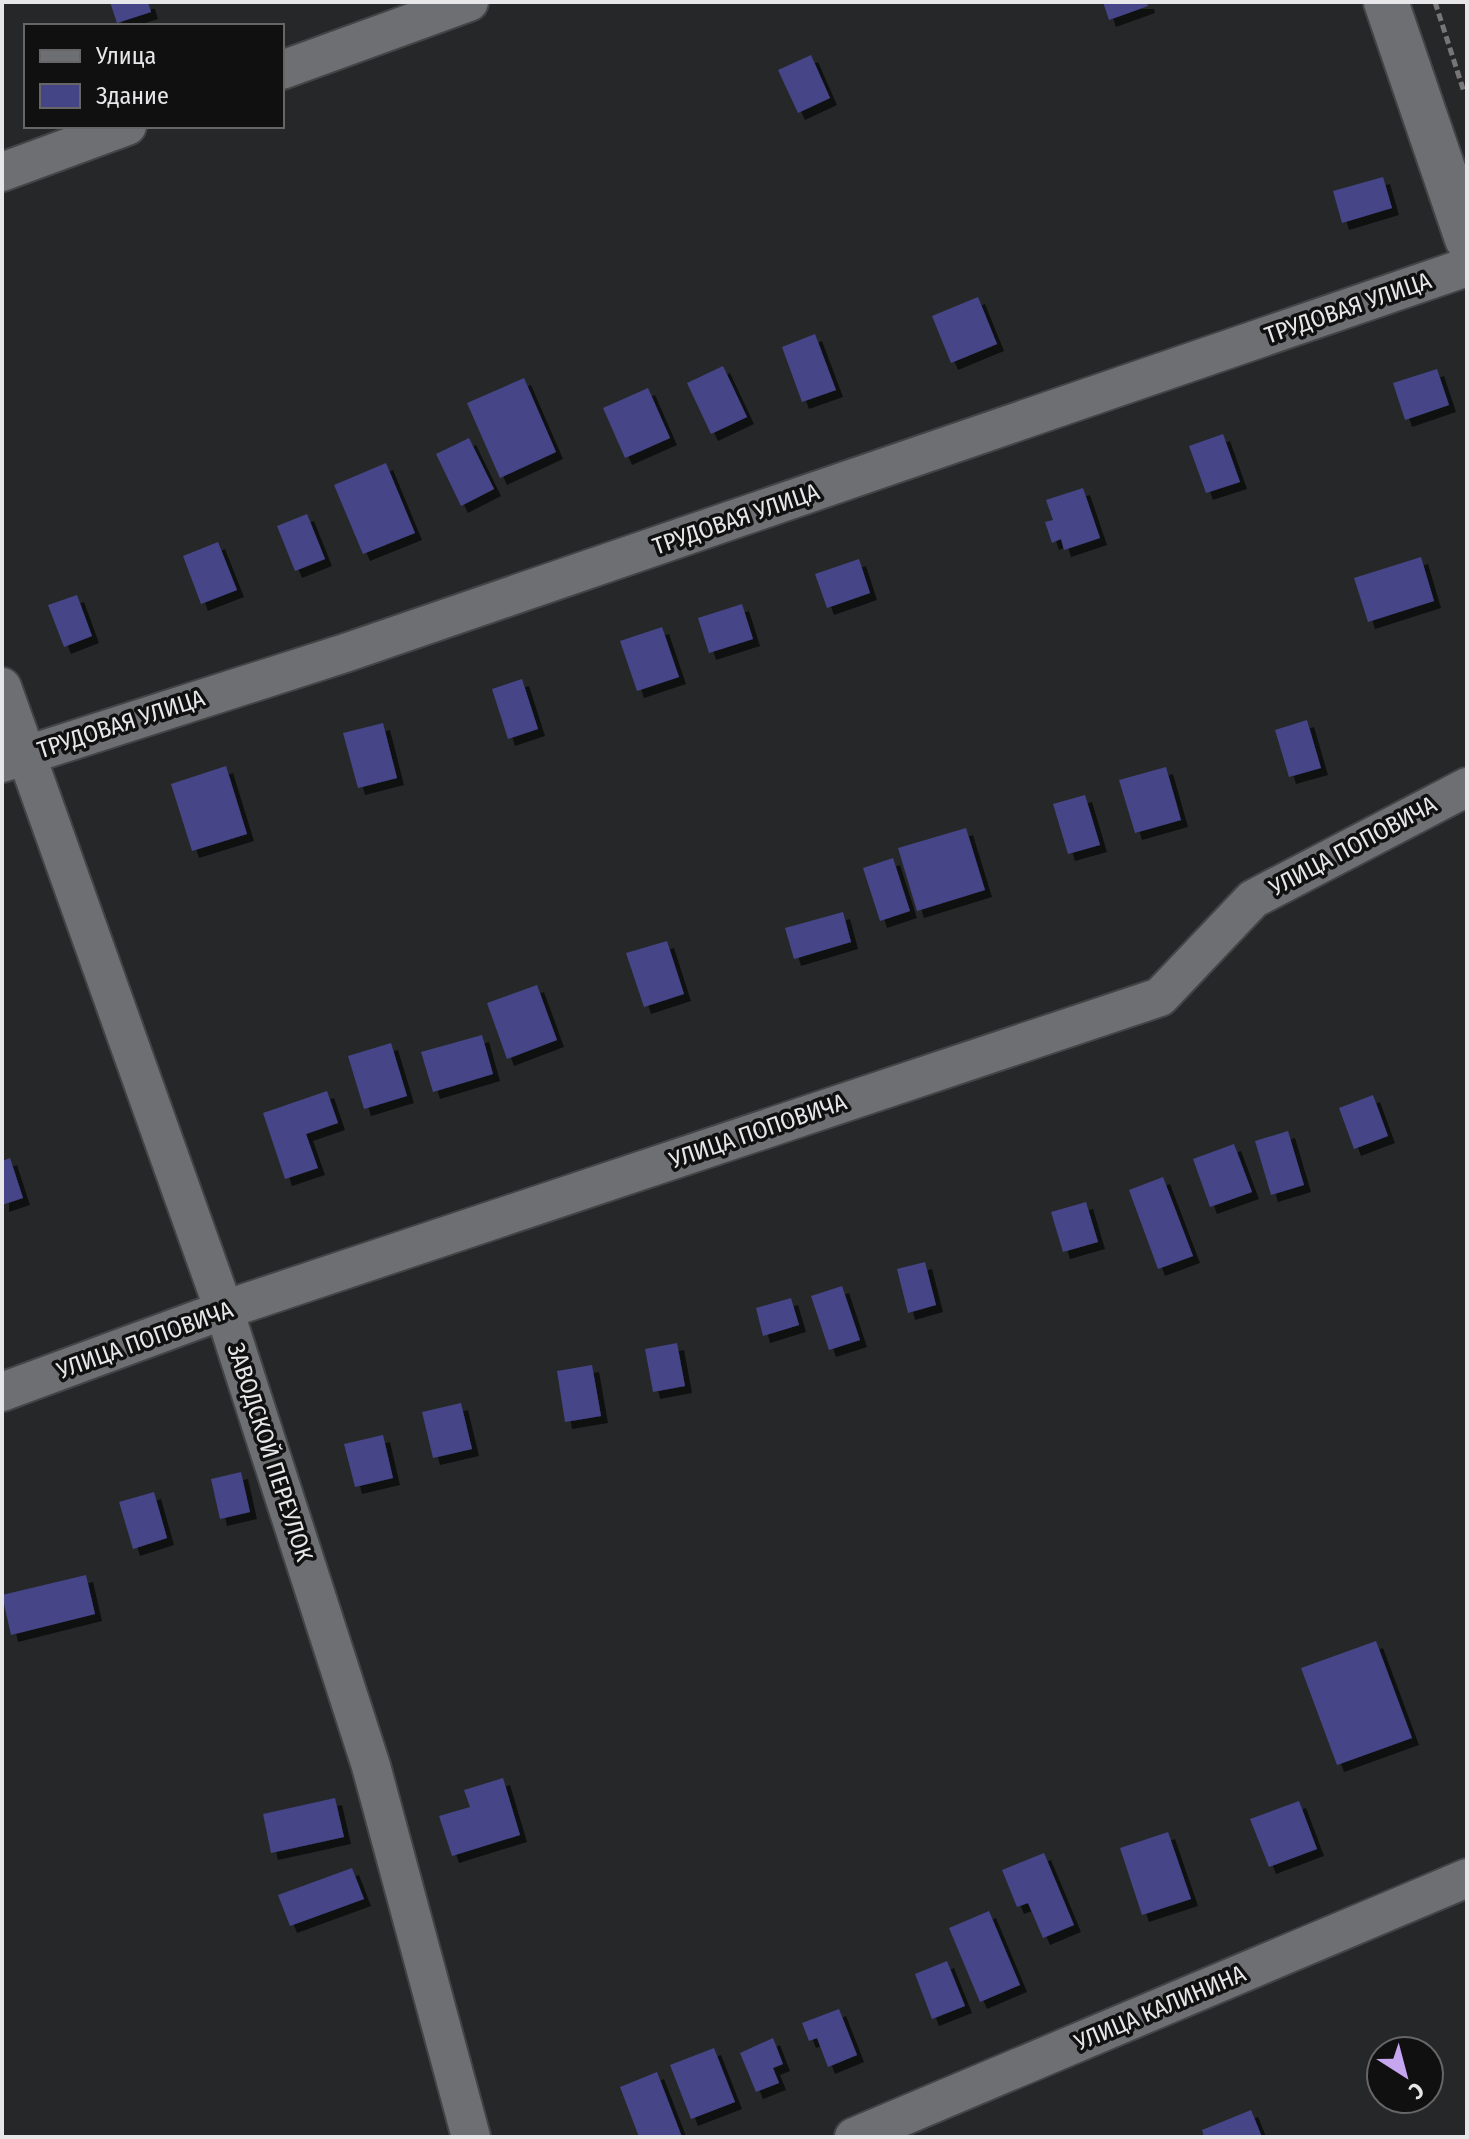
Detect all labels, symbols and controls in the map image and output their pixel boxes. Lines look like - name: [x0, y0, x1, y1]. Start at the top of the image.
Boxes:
- legend: [24, 24, 284, 128]
- text: Улица: [95, 42, 156, 70]
- text: Здание: [96, 82, 169, 110]
- street label: ТРУДОВАЯ УЛИЦА: [1261, 266, 1435, 350]
- street label: ТРУДОВАЯ УЛИЦА: [649, 477, 823, 561]
- street label: ТРУДОВАЯ УЛИЦА: [34, 684, 208, 764]
- street label: УЛИЦА ПОПОВИЧА: [1264, 790, 1442, 902]
- street label: УЛИЦА ПОПОВИЧА: [665, 1088, 850, 1175]
- street label: УЛИЦА ПОПОВИЧА: [52, 1295, 237, 1385]
- street label: ЗАВОДСКОЙ ПЕРЕУЛОК: [221, 1339, 319, 1565]
- street label: УЛИЦА КАЛИНИНА: [1069, 1959, 1250, 2057]
- north arrow: [1365, 2035, 1445, 2115]
- text: С: [1403, 2076, 1429, 2105]

